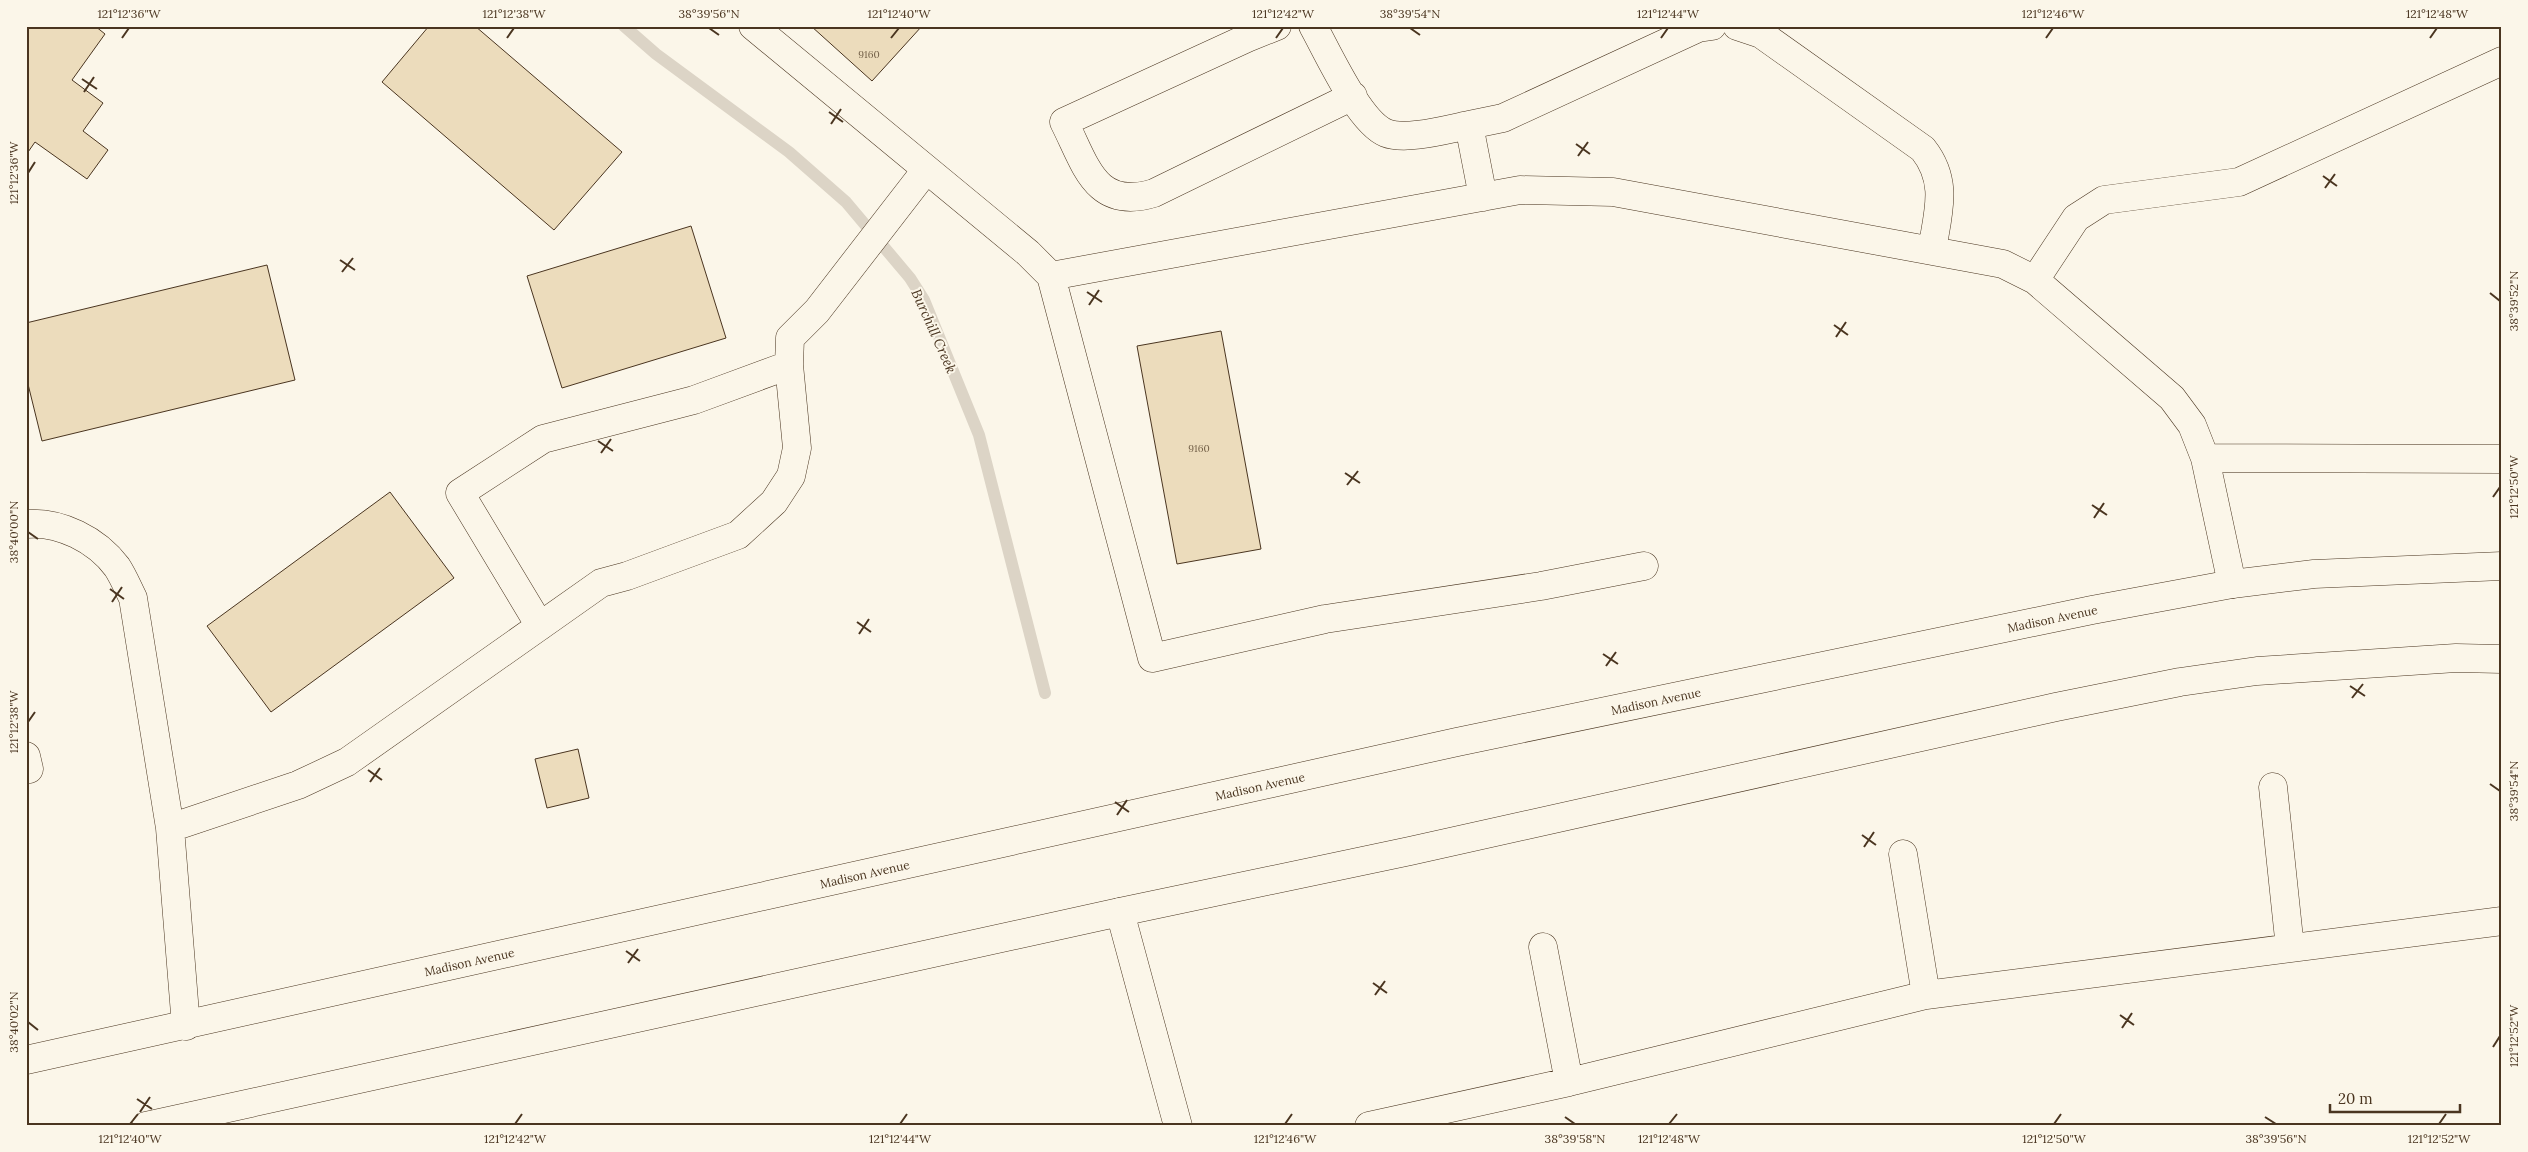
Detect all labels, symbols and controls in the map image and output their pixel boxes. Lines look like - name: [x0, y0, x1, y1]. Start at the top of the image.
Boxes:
- text: 121°12'36"W: [97, 6, 162, 21]
- text: 121°12'38"W: [483, 6, 546, 21]
- text: 38°39'56"N: [678, 6, 740, 21]
- text: 121°12'40"W: [868, 6, 931, 21]
- text: 121°12'42"W: [1252, 6, 1315, 21]
- text: 38°39'54"N: [1380, 6, 1440, 21]
- text: 121°12'44"W: [1637, 6, 1700, 21]
- text: 121°12'46"W: [2022, 6, 2085, 21]
- text: 121°12'48"W: [2406, 6, 2469, 21]
- house number: 9160: [858, 48, 880, 61]
- text: 121°12'36"W: [6, 140, 21, 205]
- text: 38°39'52"N: [2506, 271, 2521, 331]
- water label: Burchill Creek: [907, 286, 961, 376]
- house number: 9160: [1188, 442, 1210, 455]
- text: 121°12'50"W: [2506, 454, 2521, 519]
- text: 38°40'00"N: [6, 501, 21, 563]
- street label: Madison Avenue: [2006, 602, 2099, 635]
- street label: Madison Avenue: [1609, 684, 1703, 717]
- text: 121°12'38"W: [6, 690, 21, 753]
- text: 38°39'54"N: [2506, 761, 2521, 821]
- street label: Madison Avenue: [1214, 768, 1307, 803]
- street label: Madison Avenue: [818, 856, 911, 891]
- street label: Madison Avenue: [423, 944, 516, 979]
- text: 38°40'02"N: [6, 991, 21, 1053]
- text: 121°12'52"W: [2506, 1004, 2521, 1067]
- scale bar: [2330, 1082, 2460, 1114]
- text: 20 m: [2338, 1089, 2373, 1108]
- text: 121°12'40"W: [99, 1131, 162, 1146]
- text: 121°12'42"W: [484, 1131, 547, 1146]
- text: 121°12'44"W: [869, 1131, 932, 1146]
- text: 121°12'46"W: [1254, 1131, 1317, 1146]
- text: 38°39'58"N: [1545, 1131, 1606, 1146]
- text: 121°12'48"W: [1638, 1131, 1701, 1146]
- text: 121°12'50"W: [2022, 1131, 2087, 1146]
- text: 38°39'56"N: [2245, 1131, 2307, 1146]
- text: 121°12'52"W: [2408, 1131, 2471, 1146]

